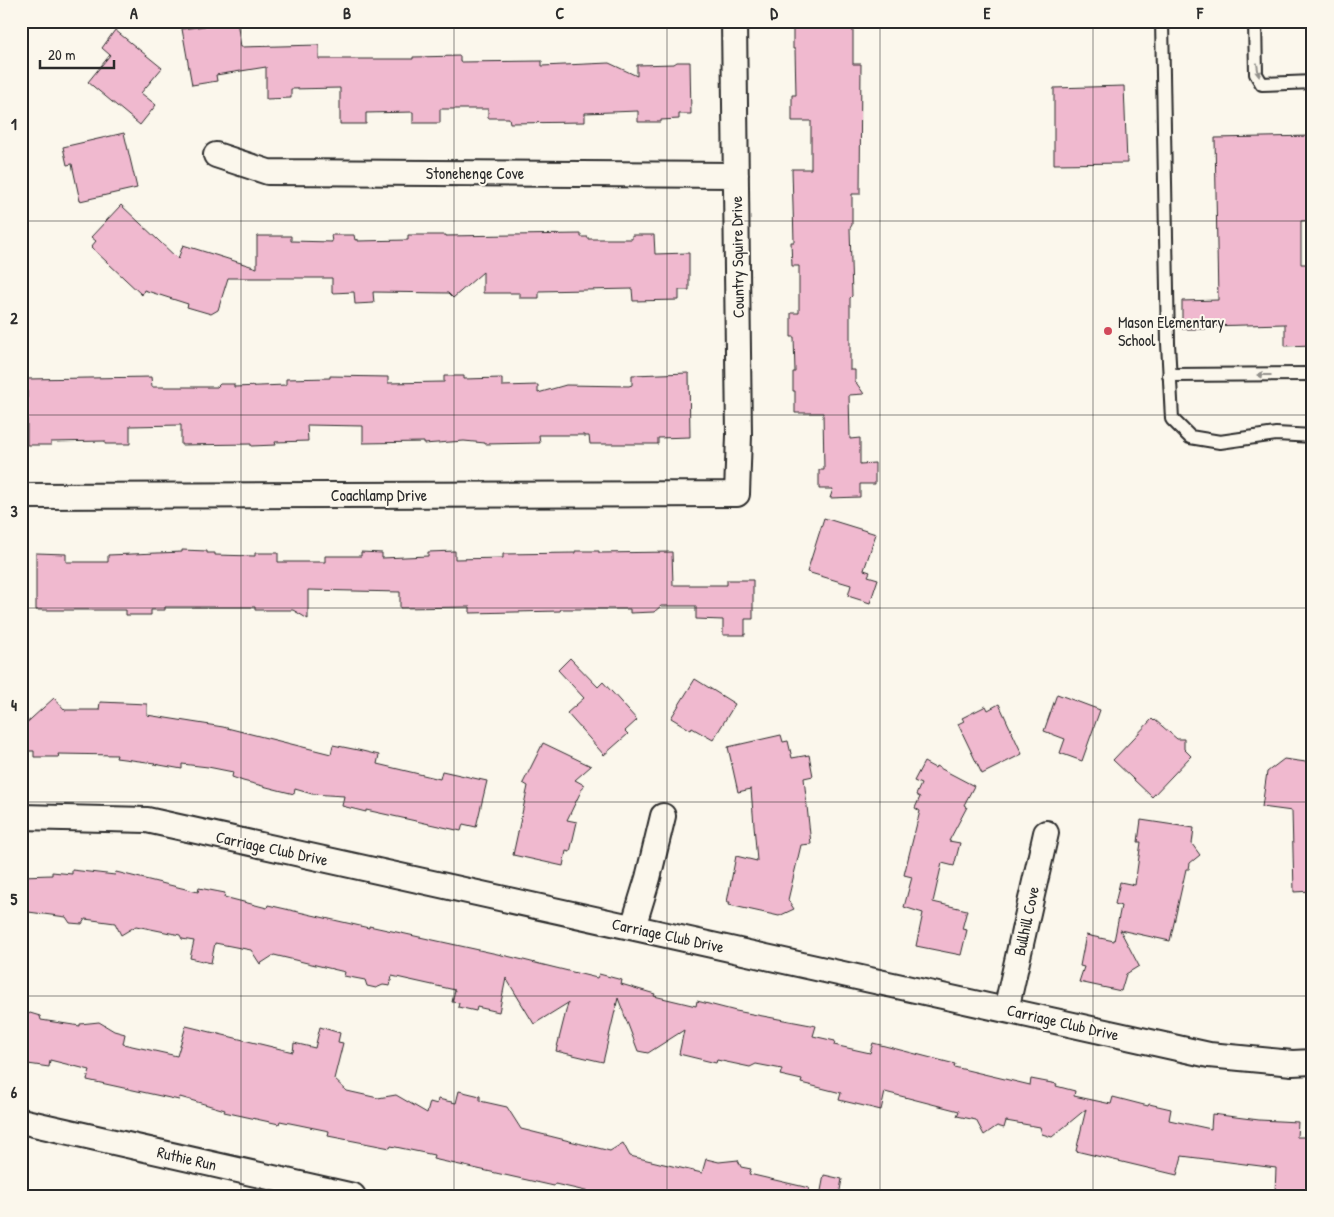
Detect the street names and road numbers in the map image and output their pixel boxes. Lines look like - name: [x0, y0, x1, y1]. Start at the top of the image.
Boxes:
- street label: Stonehenge Cove: [426, 162, 525, 184]
- street label: Country Squire Drive: [725, 195, 749, 318]
- street label: Coachlamp Drive: [331, 484, 428, 506]
- street label: Carriage Club Drive: [214, 825, 331, 871]
- street label: Bullhill Cove: [1008, 884, 1044, 958]
- street label: Carriage Club Drive: [610, 912, 727, 958]
- street label: Carriage Club Drive: [1005, 998, 1122, 1046]
- street label: Ruthie Run: [155, 1140, 219, 1176]

